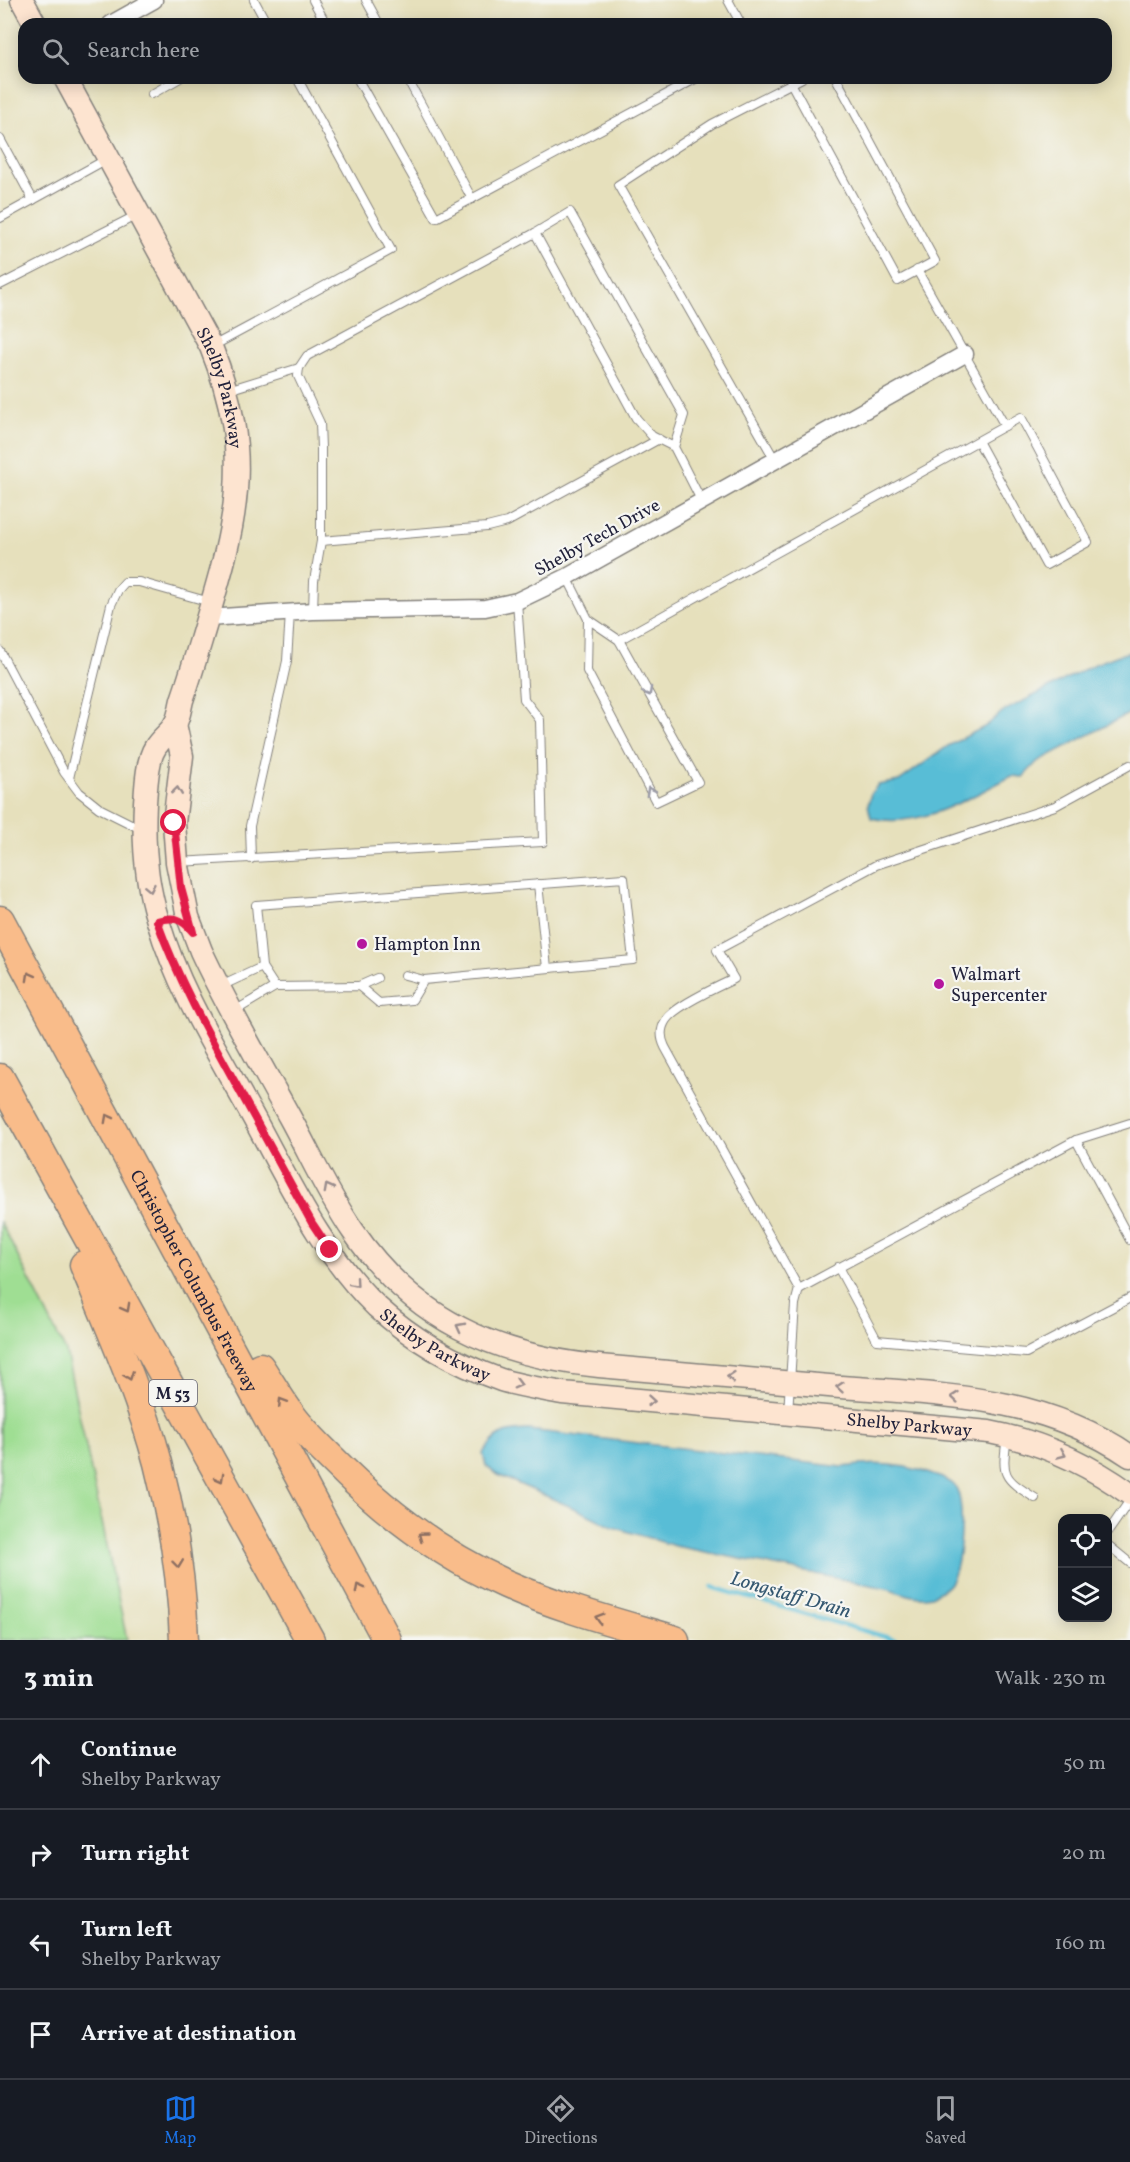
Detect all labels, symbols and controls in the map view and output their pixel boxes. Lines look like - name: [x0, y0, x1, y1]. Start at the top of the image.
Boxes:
- search box: [18, 18, 1112, 84]
- icon: search: [39, 35, 72, 68]
- text: Search here: [87, 36, 200, 67]
- street label: Shelby Parkway: [189, 323, 247, 450]
- street label: Shelby Tech Drive: [530, 493, 665, 583]
- one-way arrow: [640, 685, 652, 696]
- one-way arrow: [646, 786, 657, 797]
- one-way arrow: [171, 787, 183, 796]
- route start: [160, 809, 186, 835]
- one-way arrow: [143, 883, 156, 893]
- place label: Hampton Inn: [374, 933, 481, 958]
- marker: Hampton Inn: [355, 937, 369, 951]
- place label: Walmart Supercenter: [951, 963, 1047, 1009]
- one-way arrow: [26, 971, 37, 982]
- marker: Walmart Supercenter: [932, 977, 946, 991]
- one-way arrow: [104, 1114, 115, 1124]
- street label: Christopher Columbus Freeway: [123, 1166, 263, 1398]
- one-way arrow: [324, 1184, 335, 1194]
- route end: [316, 1236, 342, 1262]
- one-way arrow: [348, 1276, 359, 1287]
- one-way arrow: [119, 1302, 130, 1312]
- street label: Shelby Parkway: [373, 1303, 494, 1389]
- one-way arrow: [455, 1323, 466, 1334]
- one-way arrow: [122, 1370, 134, 1381]
- one-way arrow: [727, 1371, 736, 1384]
- one-way arrow: [513, 1377, 523, 1390]
- road number: M 53: [149, 1380, 197, 1406]
- one-way arrow: [835, 1380, 844, 1393]
- one-way arrow: [951, 1391, 960, 1404]
- one-way arrow: [646, 1394, 655, 1407]
- one-way arrow: [278, 1398, 290, 1408]
- street label: Shelby Parkway: [845, 1408, 973, 1444]
- one-way arrow: [1056, 1447, 1067, 1459]
- one-way arrow: [213, 1472, 224, 1483]
- map controls: [1058, 1514, 1112, 1622]
- button: locate: [1058, 1514, 1112, 1568]
- one-way arrow: [418, 1532, 429, 1543]
- one-way arrow: [171, 1560, 183, 1569]
- water label: Longstaff Drain: [727, 1565, 854, 1626]
- button: layers: [1058, 1568, 1112, 1622]
- one-way arrow: [355, 1584, 366, 1595]
- one-way arrow: [594, 1612, 605, 1625]
- text: 3 min: [24, 1661, 94, 1697]
- text: Walk · 230 m: [995, 1665, 1106, 1693]
- text: Continue: [81, 1735, 177, 1766]
- icon: ahead: [24, 1748, 57, 1781]
- text: 50 m: [1063, 1750, 1106, 1778]
- text: Shelby Parkway: [81, 1766, 221, 1794]
- icon: right: [24, 1838, 57, 1871]
- text: Turn right: [81, 1839, 189, 1870]
- text: 20 m: [1062, 1840, 1106, 1868]
- text: Turn left: [81, 1915, 172, 1946]
- icon: left: [24, 1928, 57, 1961]
- text: 160 m: [1054, 1930, 1106, 1958]
- text: Shelby Parkway: [81, 1946, 221, 1974]
- icon: arrive: [24, 2018, 57, 2051]
- text: Arrive at destination: [81, 2019, 297, 2050]
- tab: Map: [164, 2092, 197, 2150]
- tab: Directions: [524, 2092, 598, 2150]
- tab: Saved: [925, 2092, 966, 2150]

